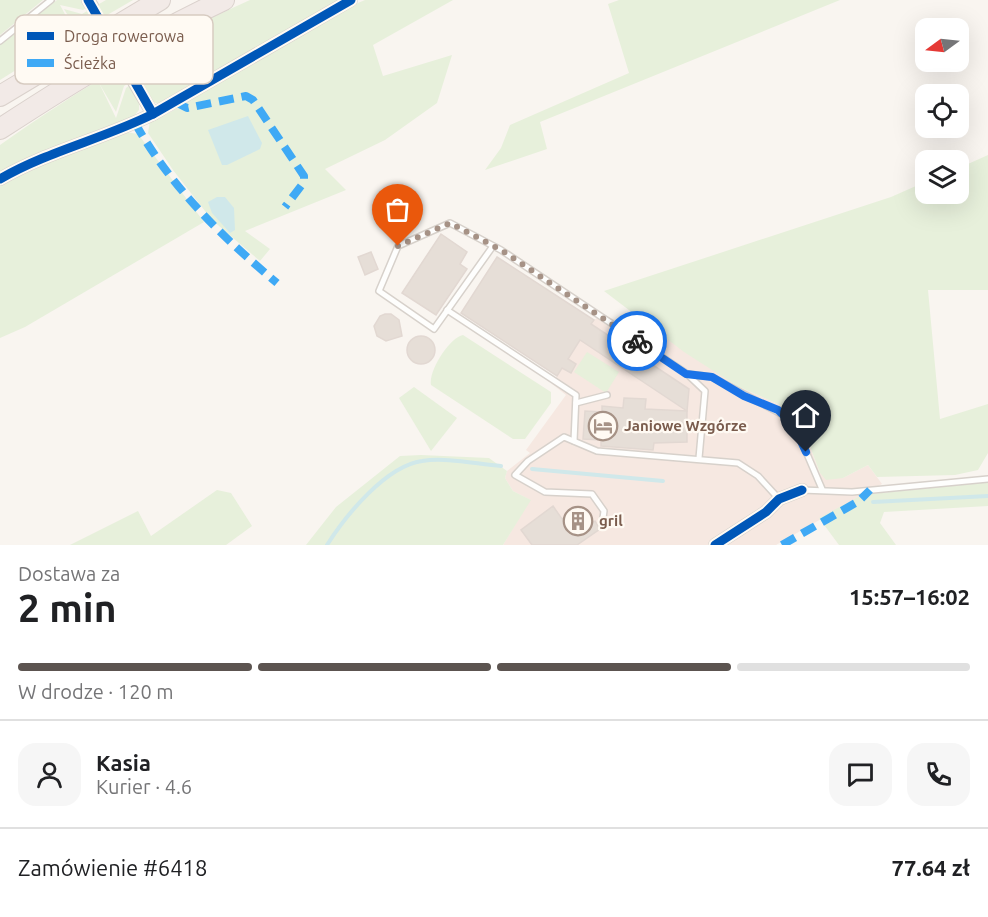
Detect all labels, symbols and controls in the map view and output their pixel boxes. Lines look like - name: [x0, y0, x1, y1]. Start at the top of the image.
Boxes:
- legend: [15, 15, 213, 84]
- north arrow: [915, 18, 969, 72]
- map controls: [915, 18, 969, 204]
- text: Droga rowerowa: [64, 27, 184, 45]
- text: Ścieżka: [64, 53, 116, 72]
- button: locate: [915, 84, 969, 138]
- button: layers: [915, 150, 969, 204]
- pin: [372, 184, 423, 246]
- icon: bag: [381, 193, 414, 226]
- courier: [607, 311, 667, 371]
- icon: bike: [621, 325, 654, 358]
- pin: [780, 390, 831, 452]
- icon: home: [789, 399, 822, 432]
- hotel icon: Janiowe Wzgórze: [587, 410, 619, 442]
- place label: Janiowe Wzgórze: [624, 417, 747, 434]
- building icon: gril: [562, 505, 594, 537]
- place label: gril: [599, 512, 623, 529]
- text: Dostawa za: [18, 562, 120, 585]
- text: 15:57–16:02: [849, 584, 970, 609]
- text: 2 min: [18, 586, 117, 629]
- text: W drodze · 120 m: [18, 680, 174, 703]
- button: person: [18, 743, 81, 806]
- button: chat: [829, 743, 892, 806]
- button: phone: [907, 743, 970, 806]
- text: Kasia: [96, 750, 151, 775]
- text: Kurier · 4.6: [96, 775, 192, 798]
- text: Zamówienie #6418: [18, 855, 207, 880]
- text: 77.64 zł: [891, 855, 970, 880]

